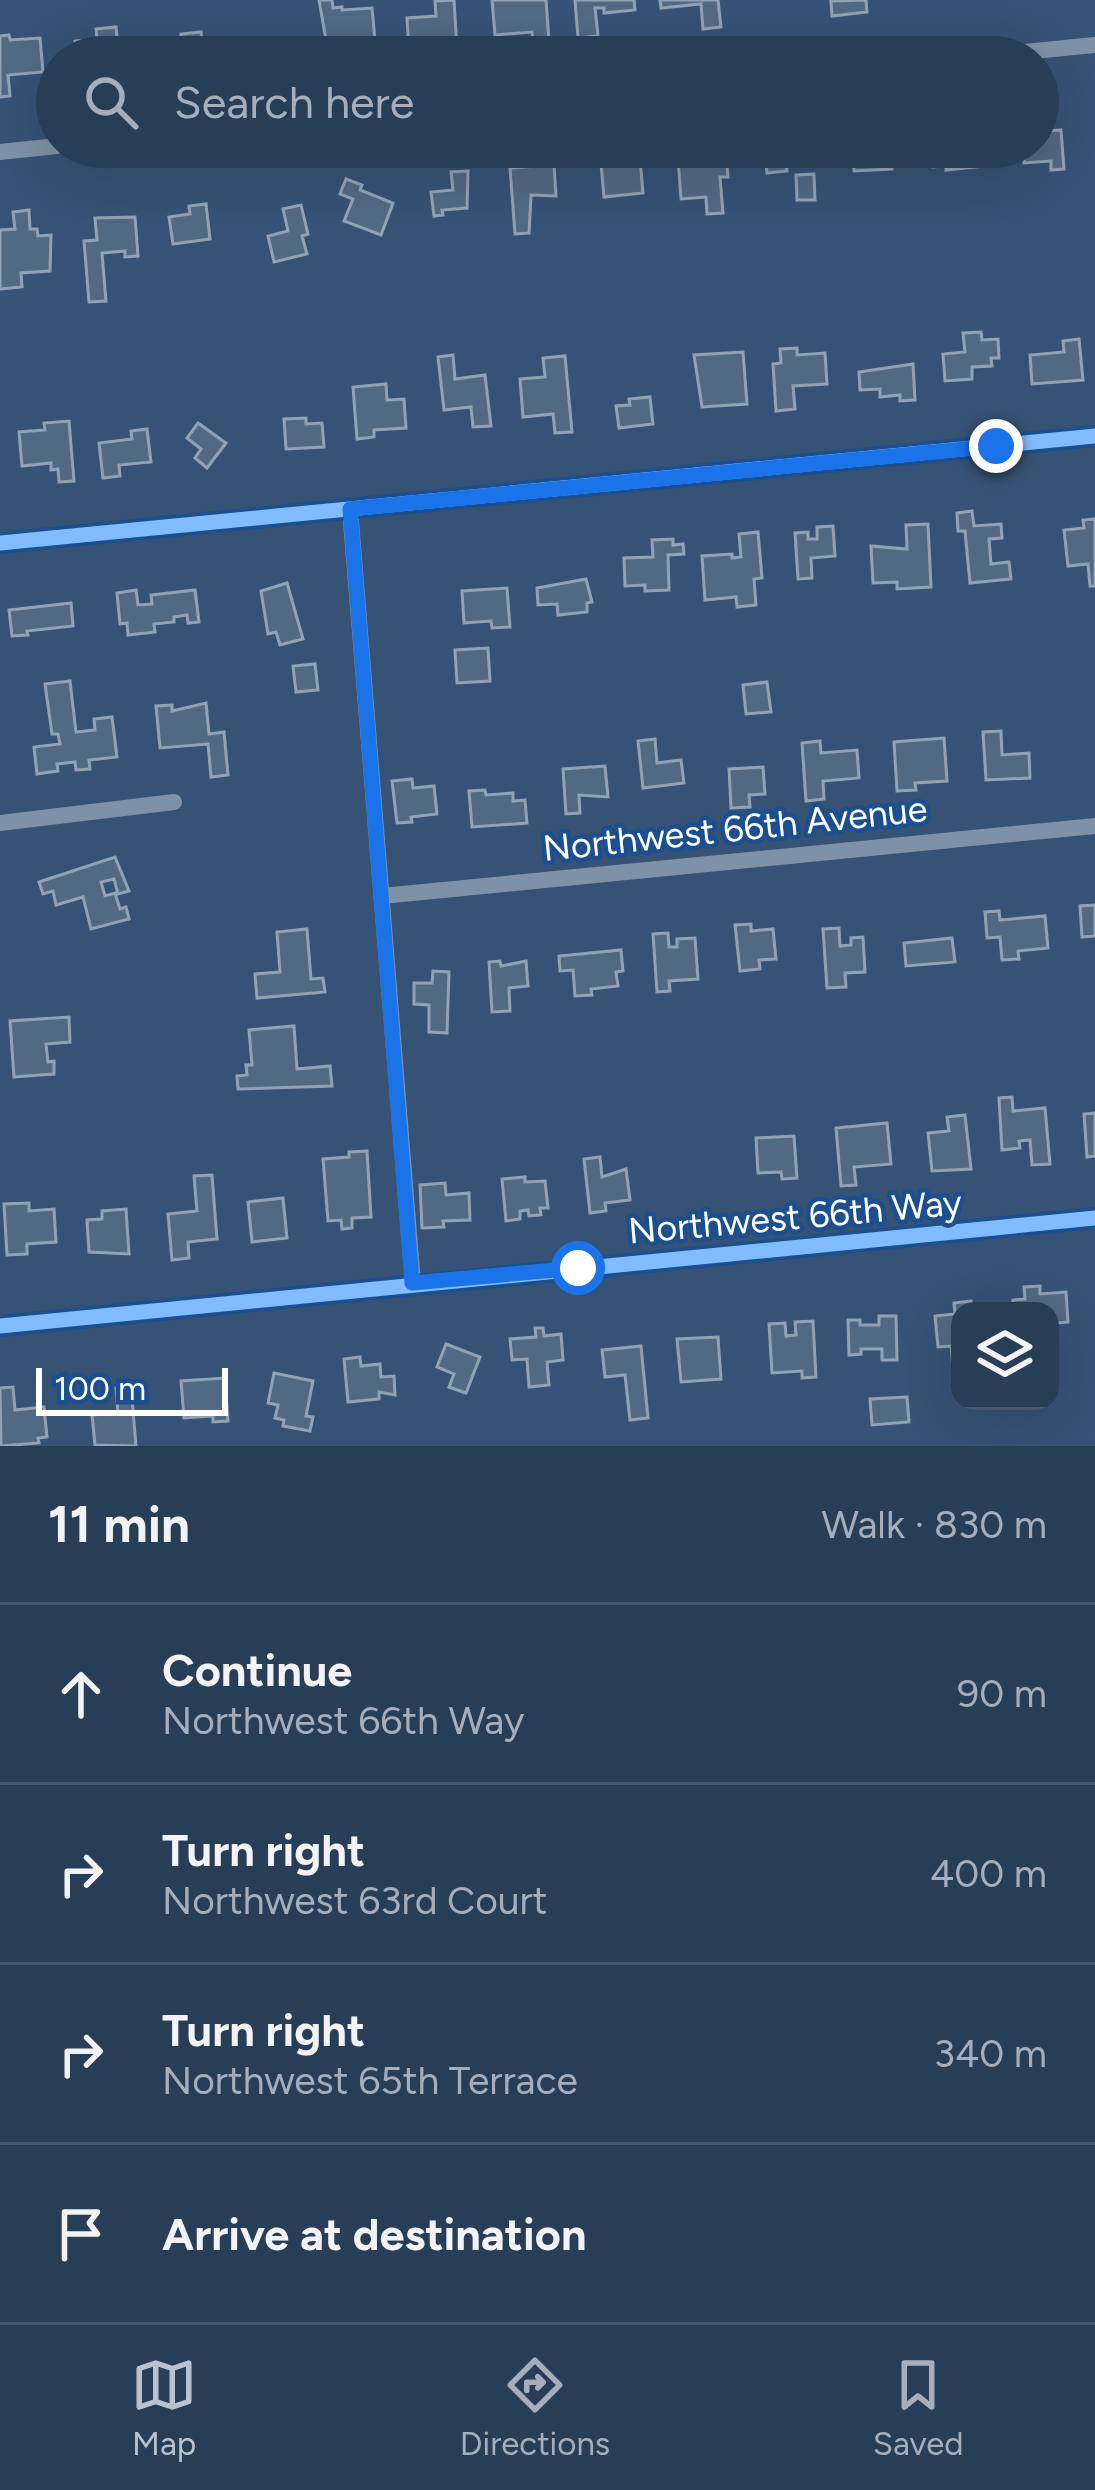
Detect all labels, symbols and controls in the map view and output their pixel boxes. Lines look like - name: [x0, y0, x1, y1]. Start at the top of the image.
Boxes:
- search box: [36, 36, 1059, 168]
- icon: search: [78, 69, 144, 135]
- text: Search here: [174, 75, 414, 129]
- route end: [969, 419, 1023, 473]
- street label: Northwest 66th Avenue: [541, 787, 929, 870]
- street label: Northwest 66th Way: [627, 1180, 964, 1252]
- route start: [551, 1241, 605, 1295]
- map controls: [951, 1302, 1059, 1410]
- button: layers: [951, 1302, 1059, 1410]
- scale bar: [36, 1362, 228, 1415]
- text: 100 m: [54, 1369, 146, 1408]
- text: 11 min: [48, 1494, 190, 1555]
- text: Walk · 830 m: [822, 1501, 1047, 1548]
- text: Continue: [162, 1643, 352, 1697]
- icon: ahead: [48, 1661, 114, 1727]
- text: 90 m: [957, 1670, 1047, 1717]
- text: Northwest 66th Way: [162, 1697, 524, 1744]
- text: Turn right: [162, 1823, 365, 1877]
- icon: right: [48, 1841, 114, 1907]
- text: 400 m: [930, 1850, 1047, 1897]
- text: Northwest 63rd Court: [162, 1877, 548, 1924]
- text: Turn right: [162, 2003, 365, 2057]
- icon: right: [48, 2021, 114, 2087]
- text: 340 m: [934, 2030, 1047, 2077]
- text: Northwest 65th Terrace: [162, 2057, 578, 2104]
- icon: arrive: [48, 2201, 114, 2267]
- text: Arrive at destination: [162, 2207, 586, 2261]
- tab: Map: [131, 2352, 197, 2463]
- tab: Directions: [460, 2352, 610, 2463]
- tab: Saved: [873, 2352, 964, 2463]

